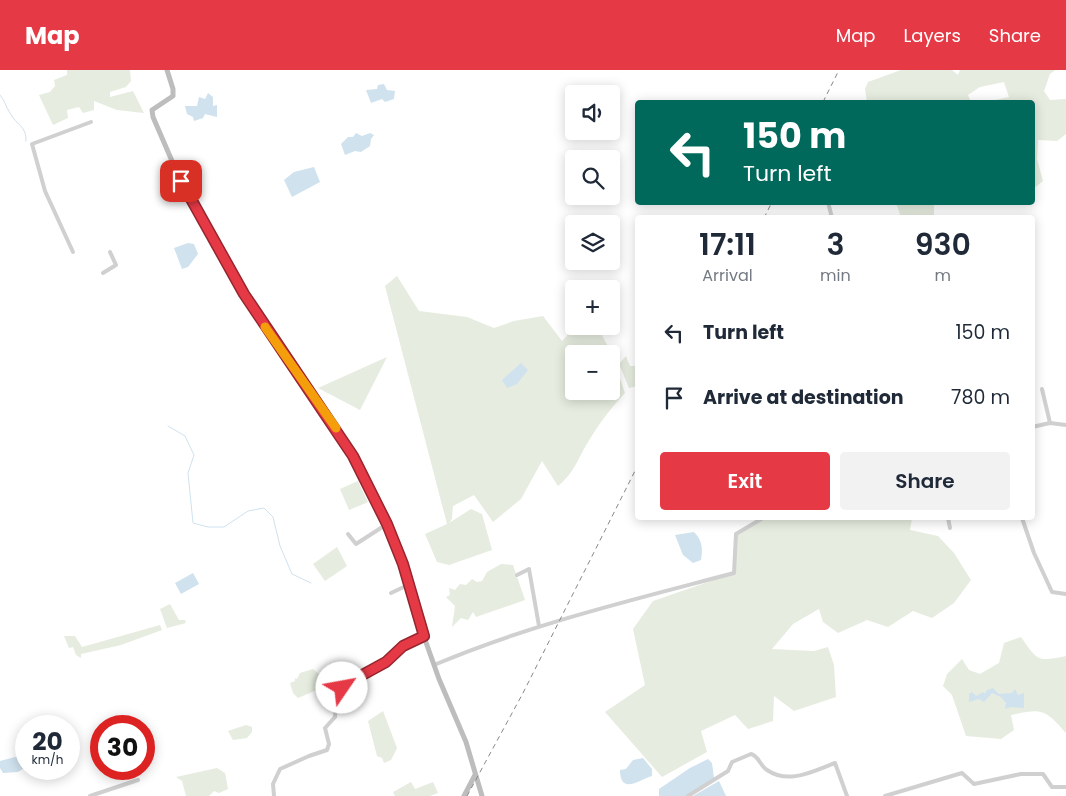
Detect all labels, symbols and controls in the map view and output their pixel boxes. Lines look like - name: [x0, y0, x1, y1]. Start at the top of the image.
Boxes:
- text: Map: [25, 19, 80, 52]
- text: Map: [836, 23, 876, 48]
- text: Layers: [904, 23, 961, 48]
- text: Share: [989, 23, 1041, 48]
- map controls: [565, 85, 620, 400]
- button: sound: [565, 85, 620, 140]
- text: 150 m: [743, 111, 846, 160]
- icon: left: [660, 120, 725, 185]
- button: search: [565, 150, 620, 205]
- text: Turn left: [743, 158, 831, 189]
- pin: [160, 160, 202, 202]
- icon: arrive: [167, 167, 195, 195]
- button: layers: [565, 215, 620, 270]
- text: 17:11: [699, 223, 756, 266]
- text: 3: [826, 223, 844, 266]
- text: 930: [915, 223, 971, 266]
- text: Arrival: [702, 264, 753, 287]
- text: min: [820, 264, 851, 287]
- text: m: [935, 264, 951, 287]
- button: +: [565, 280, 620, 335]
- icon: left: [660, 319, 688, 347]
- text: Turn left: [703, 319, 784, 346]
- text: 150 m: [955, 319, 1010, 346]
- button: −: [565, 345, 620, 400]
- icon: arrive: [660, 384, 688, 412]
- text: Arrive at destination: [703, 384, 904, 411]
- text: 780 m: [951, 384, 1010, 411]
- button: Exit: [660, 452, 830, 510]
- button: Share: [840, 452, 1010, 510]
- position arrow: [315, 661, 367, 713]
- speed limit sign: 30: [90, 715, 155, 780]
- text: 20: [32, 724, 63, 759]
- text: km/h: [32, 751, 63, 768]

